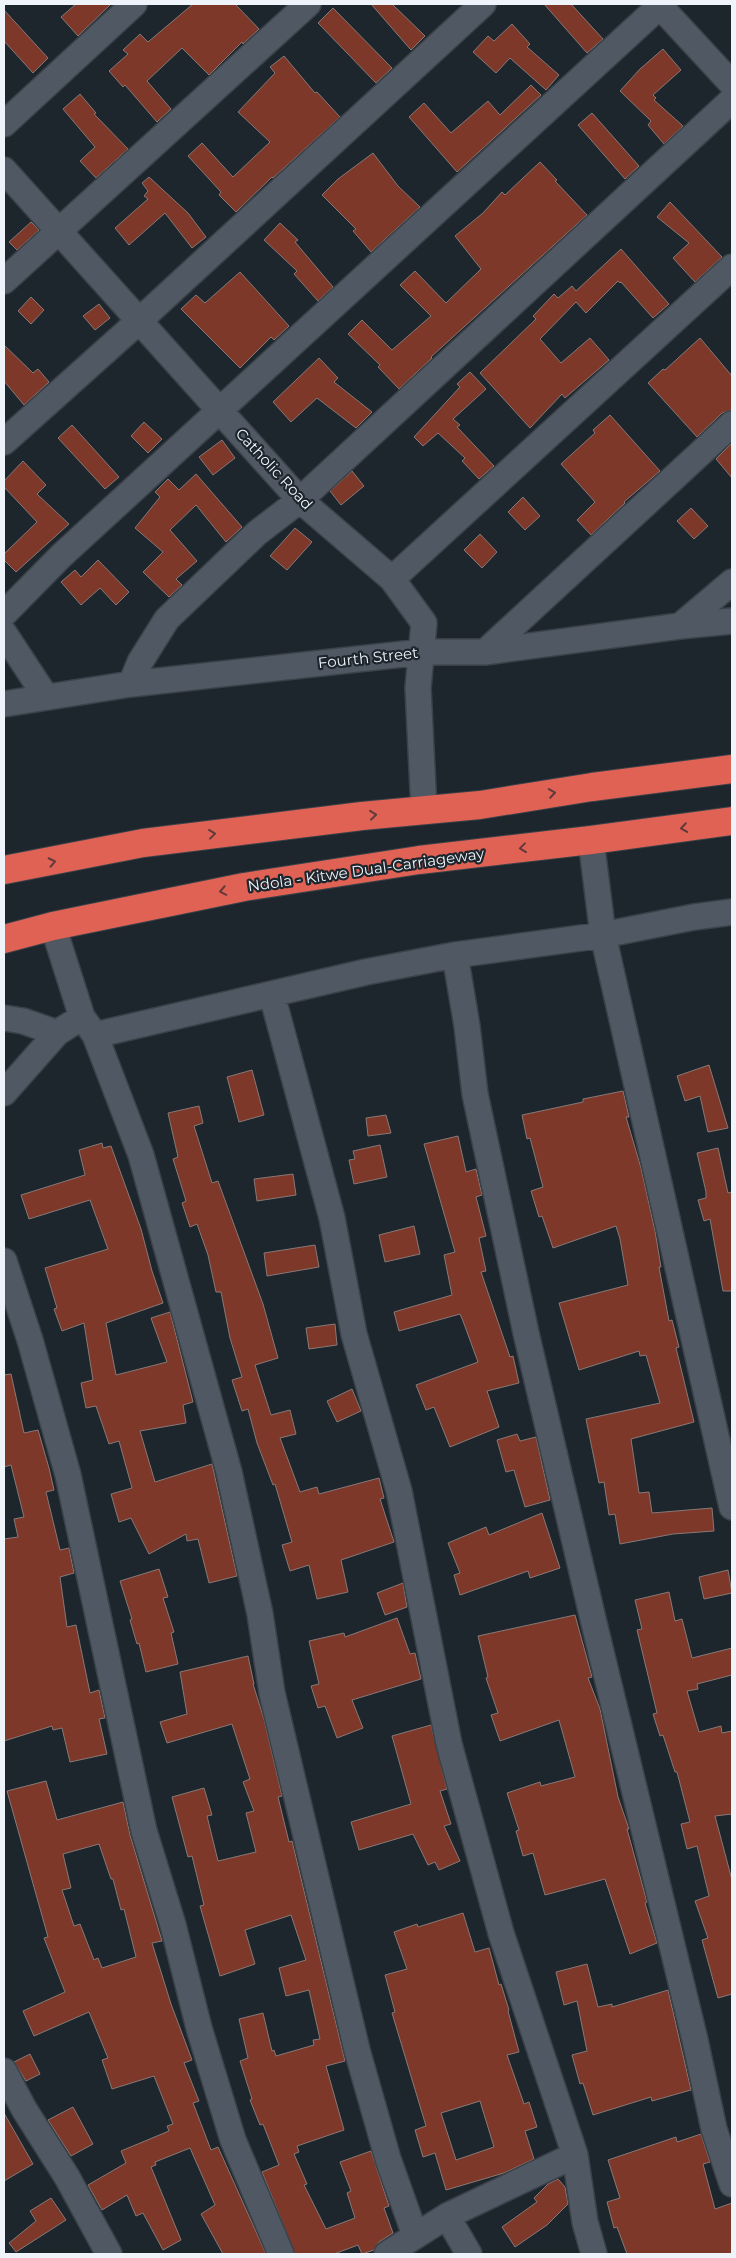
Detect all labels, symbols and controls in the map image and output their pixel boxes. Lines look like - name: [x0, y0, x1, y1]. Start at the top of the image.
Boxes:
- street label: Catholic Road: [232, 424, 317, 513]
- street label: Fourth Street: [317, 643, 419, 672]
- one-way arrow: [547, 789, 556, 799]
- one-way arrow: [369, 810, 377, 821]
- one-way arrow: [680, 822, 688, 832]
- one-way arrow: [208, 829, 216, 840]
- one-way arrow: [519, 842, 527, 853]
- street label: Ndola - Kitwe Dual-Carriageway: [246, 843, 486, 896]
- one-way arrow: [47, 857, 56, 868]
- one-way arrow: [219, 885, 228, 896]

